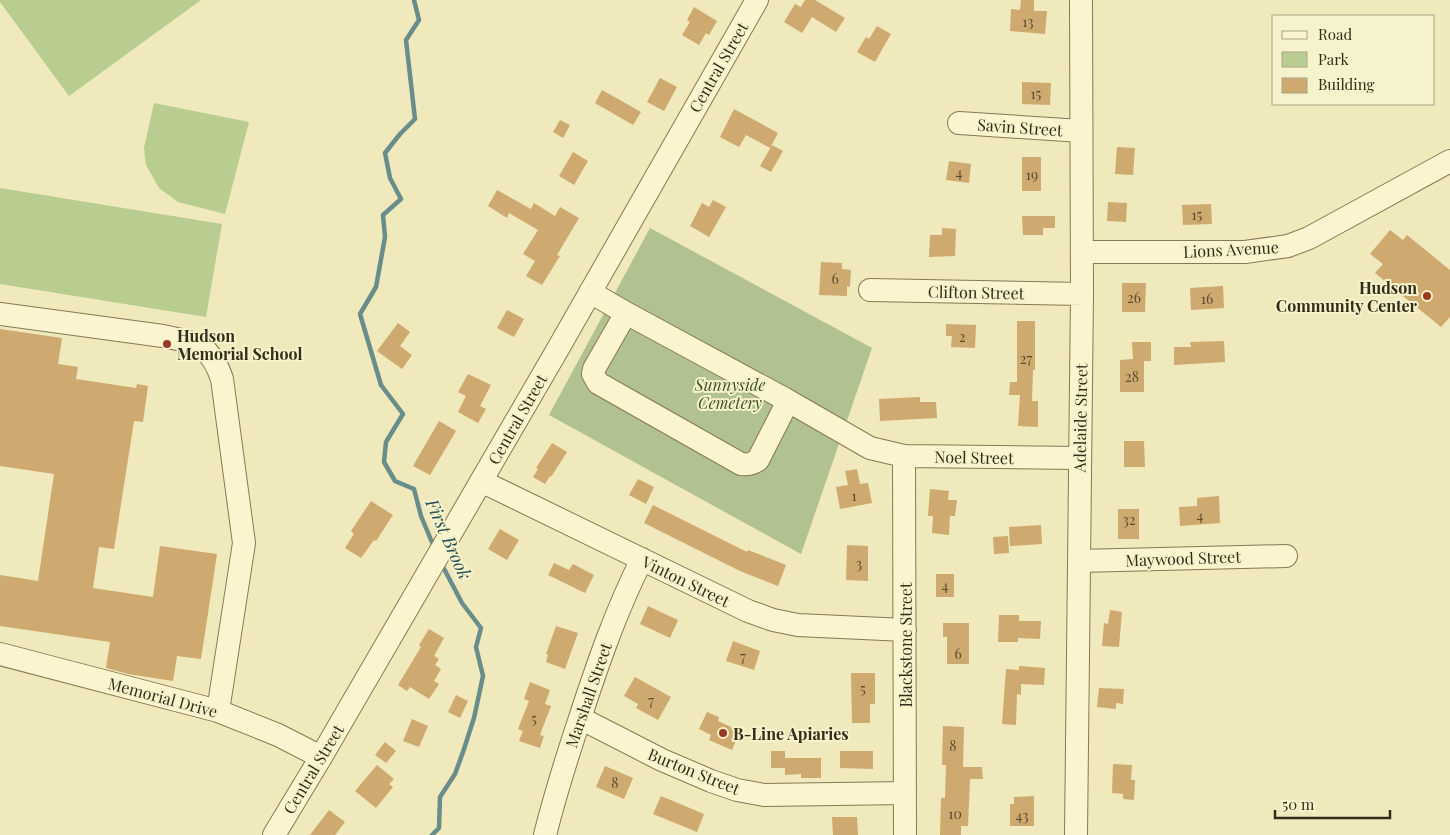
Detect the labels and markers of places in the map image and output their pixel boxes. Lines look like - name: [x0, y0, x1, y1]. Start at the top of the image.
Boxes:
- place label: Hudson Community Center: [1276, 277, 1418, 316]
- marker: Hudson Community Center: [1421, 290, 1433, 302]
- place label: Hudson Memorial School: [177, 325, 302, 364]
- marker: Hudson Memorial School: [161, 338, 173, 350]
- place label: B-Line Apiaries: [733, 723, 849, 744]
- marker: B-Line Apiaries: [717, 727, 729, 739]

